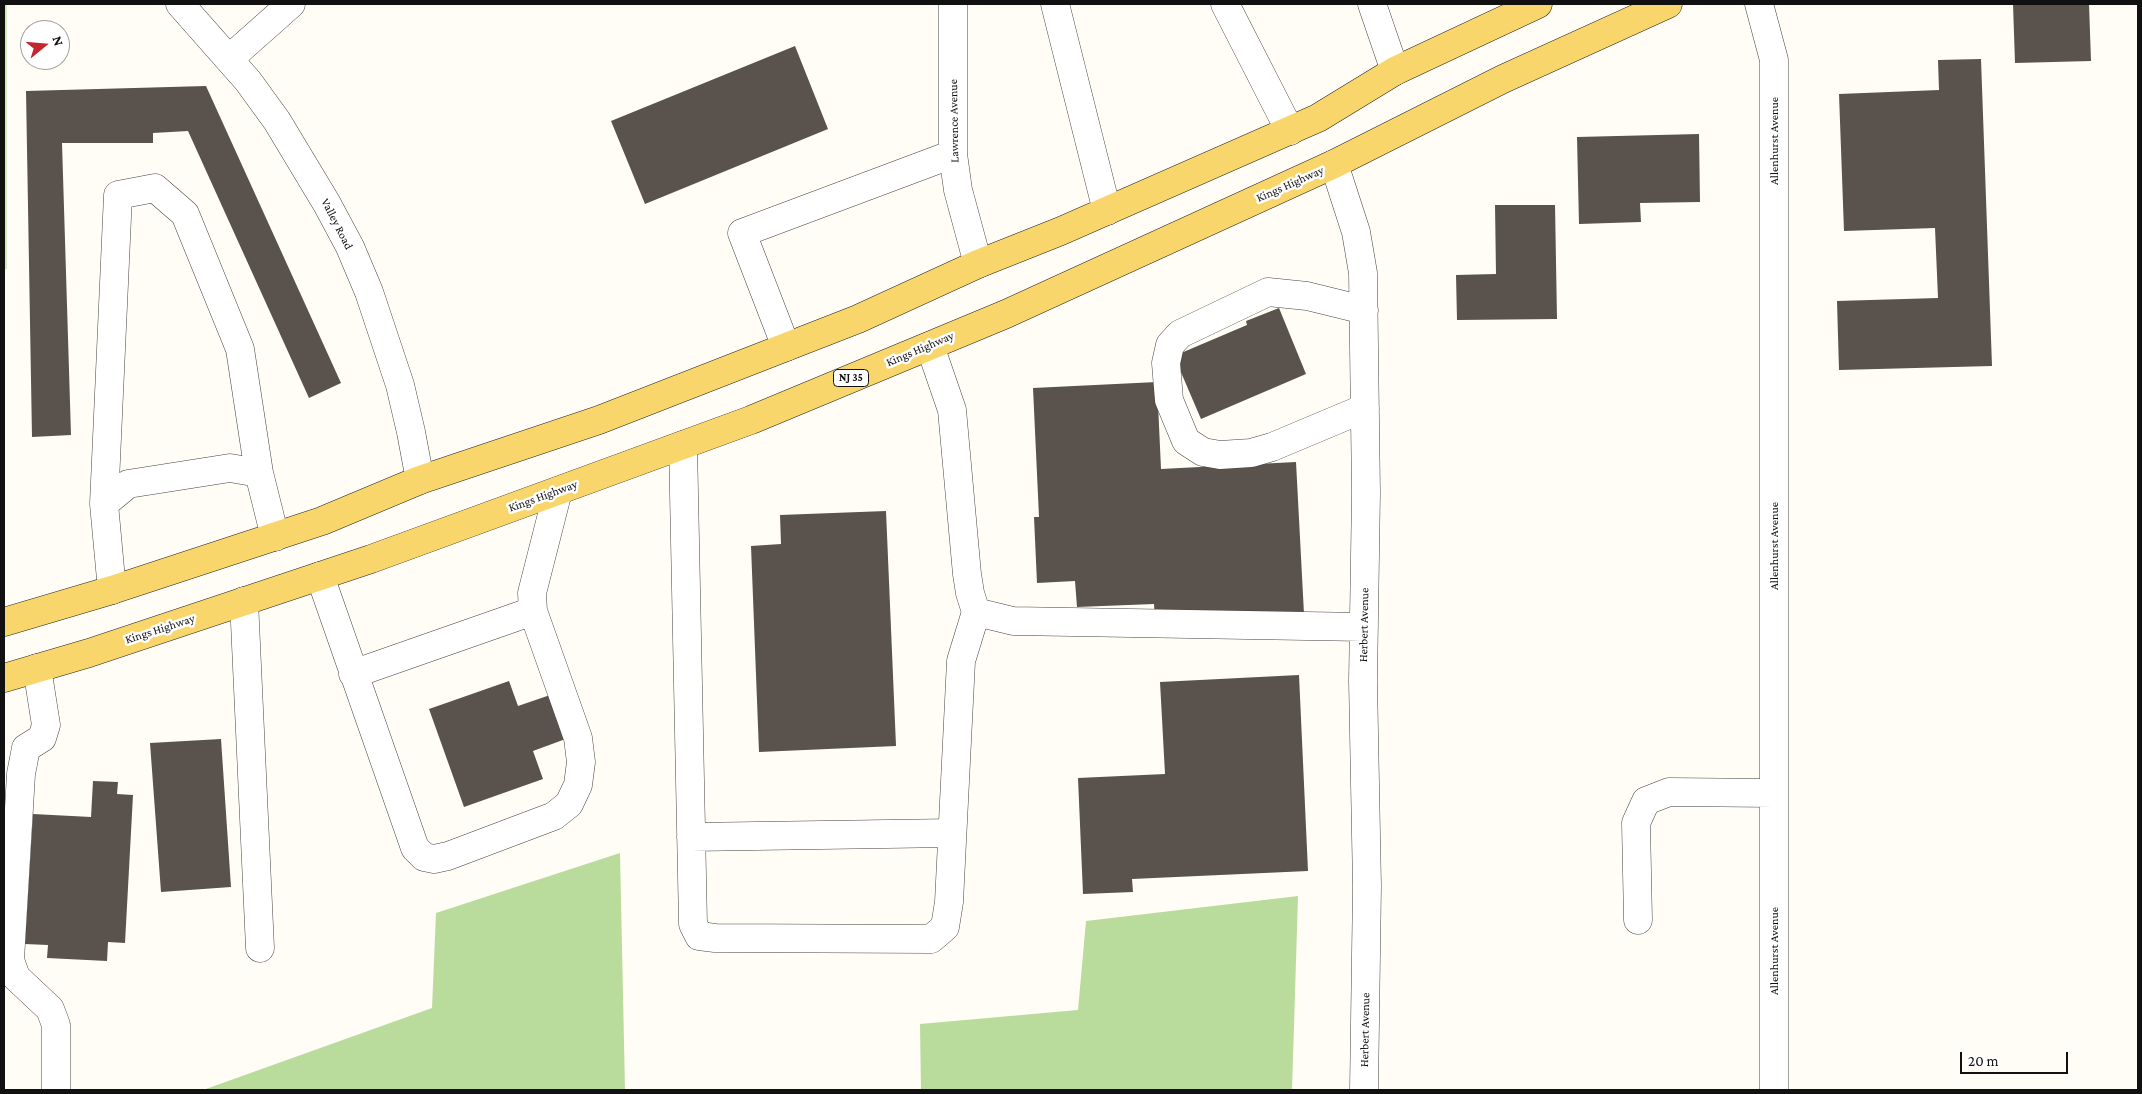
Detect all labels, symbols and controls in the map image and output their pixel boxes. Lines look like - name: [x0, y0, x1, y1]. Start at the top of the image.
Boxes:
- north arrow: [20, 20, 70, 70]
- text: N: [49, 34, 67, 48]
- street label: Lawrence Avenue: [946, 79, 962, 163]
- street label: Allenhurst Avenue: [1767, 97, 1781, 185]
- street label: Kings Highway: [1254, 163, 1326, 205]
- street label: Valley Road: [318, 196, 356, 252]
- street label: Kings Highway: [884, 328, 956, 370]
- road number: NJ 35: [834, 369, 868, 386]
- street label: Kings Highway: [507, 477, 579, 515]
- street label: Allenhurst Avenue: [1767, 502, 1781, 590]
- street label: Herbert Avenue: [1356, 588, 1372, 662]
- street label: Kings Highway: [123, 611, 197, 647]
- street label: Allenhurst Avenue: [1767, 907, 1781, 995]
- street label: Herbert Avenue: [1357, 993, 1373, 1067]
- scale bar: [1962, 1042, 2070, 1074]
- text: 20 m: [1968, 1053, 1999, 1069]

